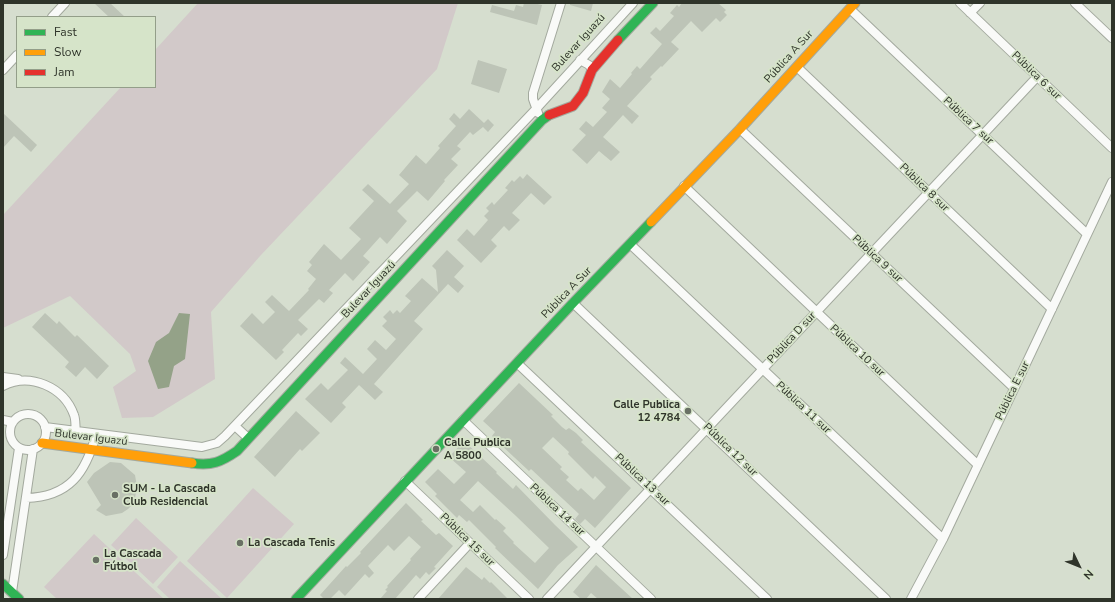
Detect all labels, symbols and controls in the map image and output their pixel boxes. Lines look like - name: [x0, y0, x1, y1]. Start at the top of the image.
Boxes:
- street label: Bulevar Iguazú: [550, 11, 608, 75]
- legend: [16, 16, 156, 88]
- text: Fast: [54, 24, 77, 40]
- street label: Pública A Sur: [762, 28, 816, 86]
- text: Slow: [54, 44, 82, 60]
- street label: Pública 6 sur: [1008, 49, 1064, 103]
- text: Jam: [54, 64, 75, 80]
- street label: Pública 7 sur: [940, 94, 996, 148]
- street label: Pública 8 sur: [896, 161, 952, 215]
- street label: Pública 9 sur: [849, 232, 905, 286]
- street label: Bulevar Iguazú: [339, 259, 399, 321]
- street label: Pública A Sur: [539, 264, 595, 322]
- street label: Pública D sur: [765, 310, 819, 366]
- street label: Pública 10 sur: [827, 322, 887, 380]
- street label: Pública E sur: [993, 360, 1033, 422]
- street label: Pública 11 sur: [773, 379, 833, 437]
- place label: Calle Publica 12 4784: [613, 398, 680, 424]
- marker: Calle Publica 12 4784: [683, 406, 693, 416]
- street label: Pública 12 sur: [700, 421, 760, 479]
- street label: Bulevar Iguazú: [54, 427, 128, 449]
- place label: Calle Publica A 5800: [444, 436, 511, 462]
- marker: Calle Publica A 5800: [431, 444, 441, 454]
- street label: Pública 13 sur: [612, 451, 672, 509]
- street label: Pública 14 sur: [527, 481, 587, 539]
- place label: SUM - La Cascada Club Residencial: [123, 482, 216, 508]
- marker: SUM - La Cascada Club Residencial: [110, 490, 120, 500]
- street label: Pública 15 sur: [437, 511, 497, 569]
- place label: La Cascada Tenis: [248, 536, 335, 550]
- marker: La Cascada Tenis: [235, 538, 245, 548]
- north arrow: [1059, 546, 1099, 586]
- place label: La Cascada Fútbol: [104, 547, 162, 573]
- marker: La Cascada Fútbol: [91, 555, 101, 565]
- text: N: [1080, 566, 1096, 583]

